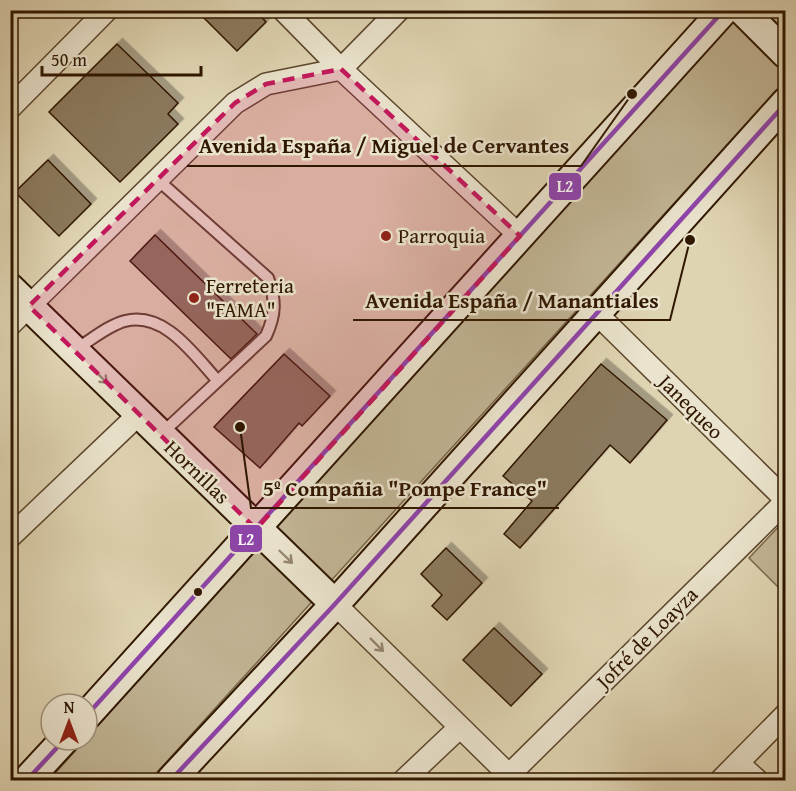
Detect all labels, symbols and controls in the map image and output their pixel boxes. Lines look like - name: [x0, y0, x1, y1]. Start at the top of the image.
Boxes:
- scale bar: [42, 39, 201, 77]
- text: 50 m: [51, 46, 87, 73]
- callout: Avenida España / Miguel de Cervantes: [187, 126, 581, 166]
- text: Avenida España / Miguel de Cervantes: [199, 129, 569, 161]
- line badge: L2: [548, 172, 582, 201]
- text: L2: [557, 174, 573, 198]
- place label: Parroquia: [398, 220, 485, 251]
- marker: Parroquia: [379, 229, 393, 243]
- place label: Ferreteria "FAMA": [206, 270, 294, 325]
- callout: Avenida España / Manantiales: [353, 280, 670, 320]
- text: Avenida España / Manantiales: [365, 284, 659, 316]
- marker: Ferreteria "FAMA": [187, 291, 201, 305]
- street label: Janequeo: [650, 365, 731, 446]
- one-way arrow: [93, 370, 108, 385]
- street label: Hornillas: [157, 432, 237, 511]
- callout: 5º Compañia "Pompe France": [251, 468, 559, 508]
- text: 5º Compañia "Pompe France": [263, 472, 547, 504]
- line badge: L2: [229, 524, 263, 553]
- text: L2: [238, 527, 254, 551]
- one-way arrow: [278, 550, 293, 564]
- street label: Jofré de Loayza: [586, 579, 705, 698]
- unlabelled marker: [192, 586, 204, 598]
- one-way arrow: [369, 638, 384, 652]
- north arrow: [39, 692, 99, 752]
- text: N: [64, 695, 75, 719]

